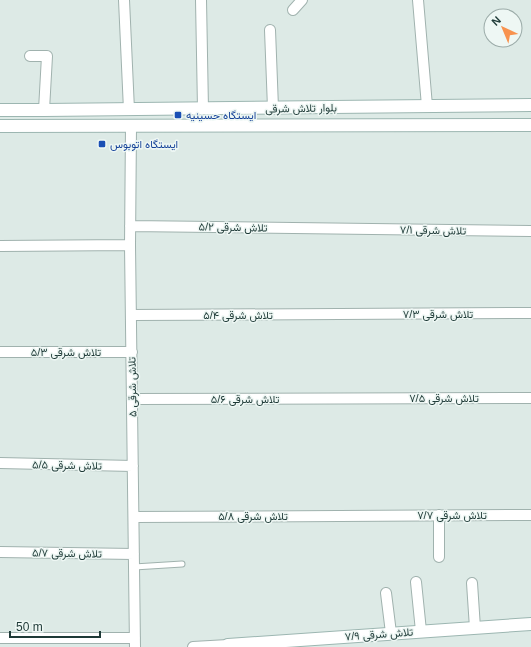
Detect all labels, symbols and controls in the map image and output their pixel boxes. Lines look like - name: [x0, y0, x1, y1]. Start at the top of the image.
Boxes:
- north arrow: [483, 8, 523, 48]
- text: N: [489, 14, 503, 28]
- street label: بلوار تلاش شرقی: [265, 101, 337, 116]
- place label: ایستگاه حسینیه: [186, 109, 256, 122]
- marker: ایستگاه حسینیه: [173, 110, 183, 120]
- place label: ایستگاه اتوبوس: [110, 138, 178, 151]
- marker: ایستگاه اتوبوس: [97, 139, 107, 149]
- street label: ۵/۲ تلاش شرقی: [198, 220, 268, 235]
- street label: ۷/۱ تلاش شرقی: [400, 223, 467, 238]
- street label: ۷/۳ تلاش شرقی: [403, 308, 474, 321]
- street label: ۵/۴ تلاش شرقی: [203, 309, 273, 322]
- street label: ۵/۳ تلاش شرقی: [31, 346, 102, 359]
- street label: ۵ تلاش شرقی: [125, 356, 140, 417]
- street label: ۷/۵ تلاش شرقی: [409, 392, 479, 405]
- street label: ۵/۶ تلاش شرقی: [211, 393, 280, 406]
- street label: ۵/۵ تلاش شرقی: [32, 458, 102, 473]
- street label: ۷/۷ تلاش شرقی: [417, 509, 487, 522]
- street label: ۵/۸ تلاش شرقی: [218, 510, 288, 523]
- street label: ۵/۷ تلاش شرقی: [32, 546, 102, 561]
- scale bar: [10, 613, 100, 639]
- text: 50 m: [16, 620, 43, 634]
- street label: ۷/۹ تلاش شرقی: [344, 626, 414, 643]

